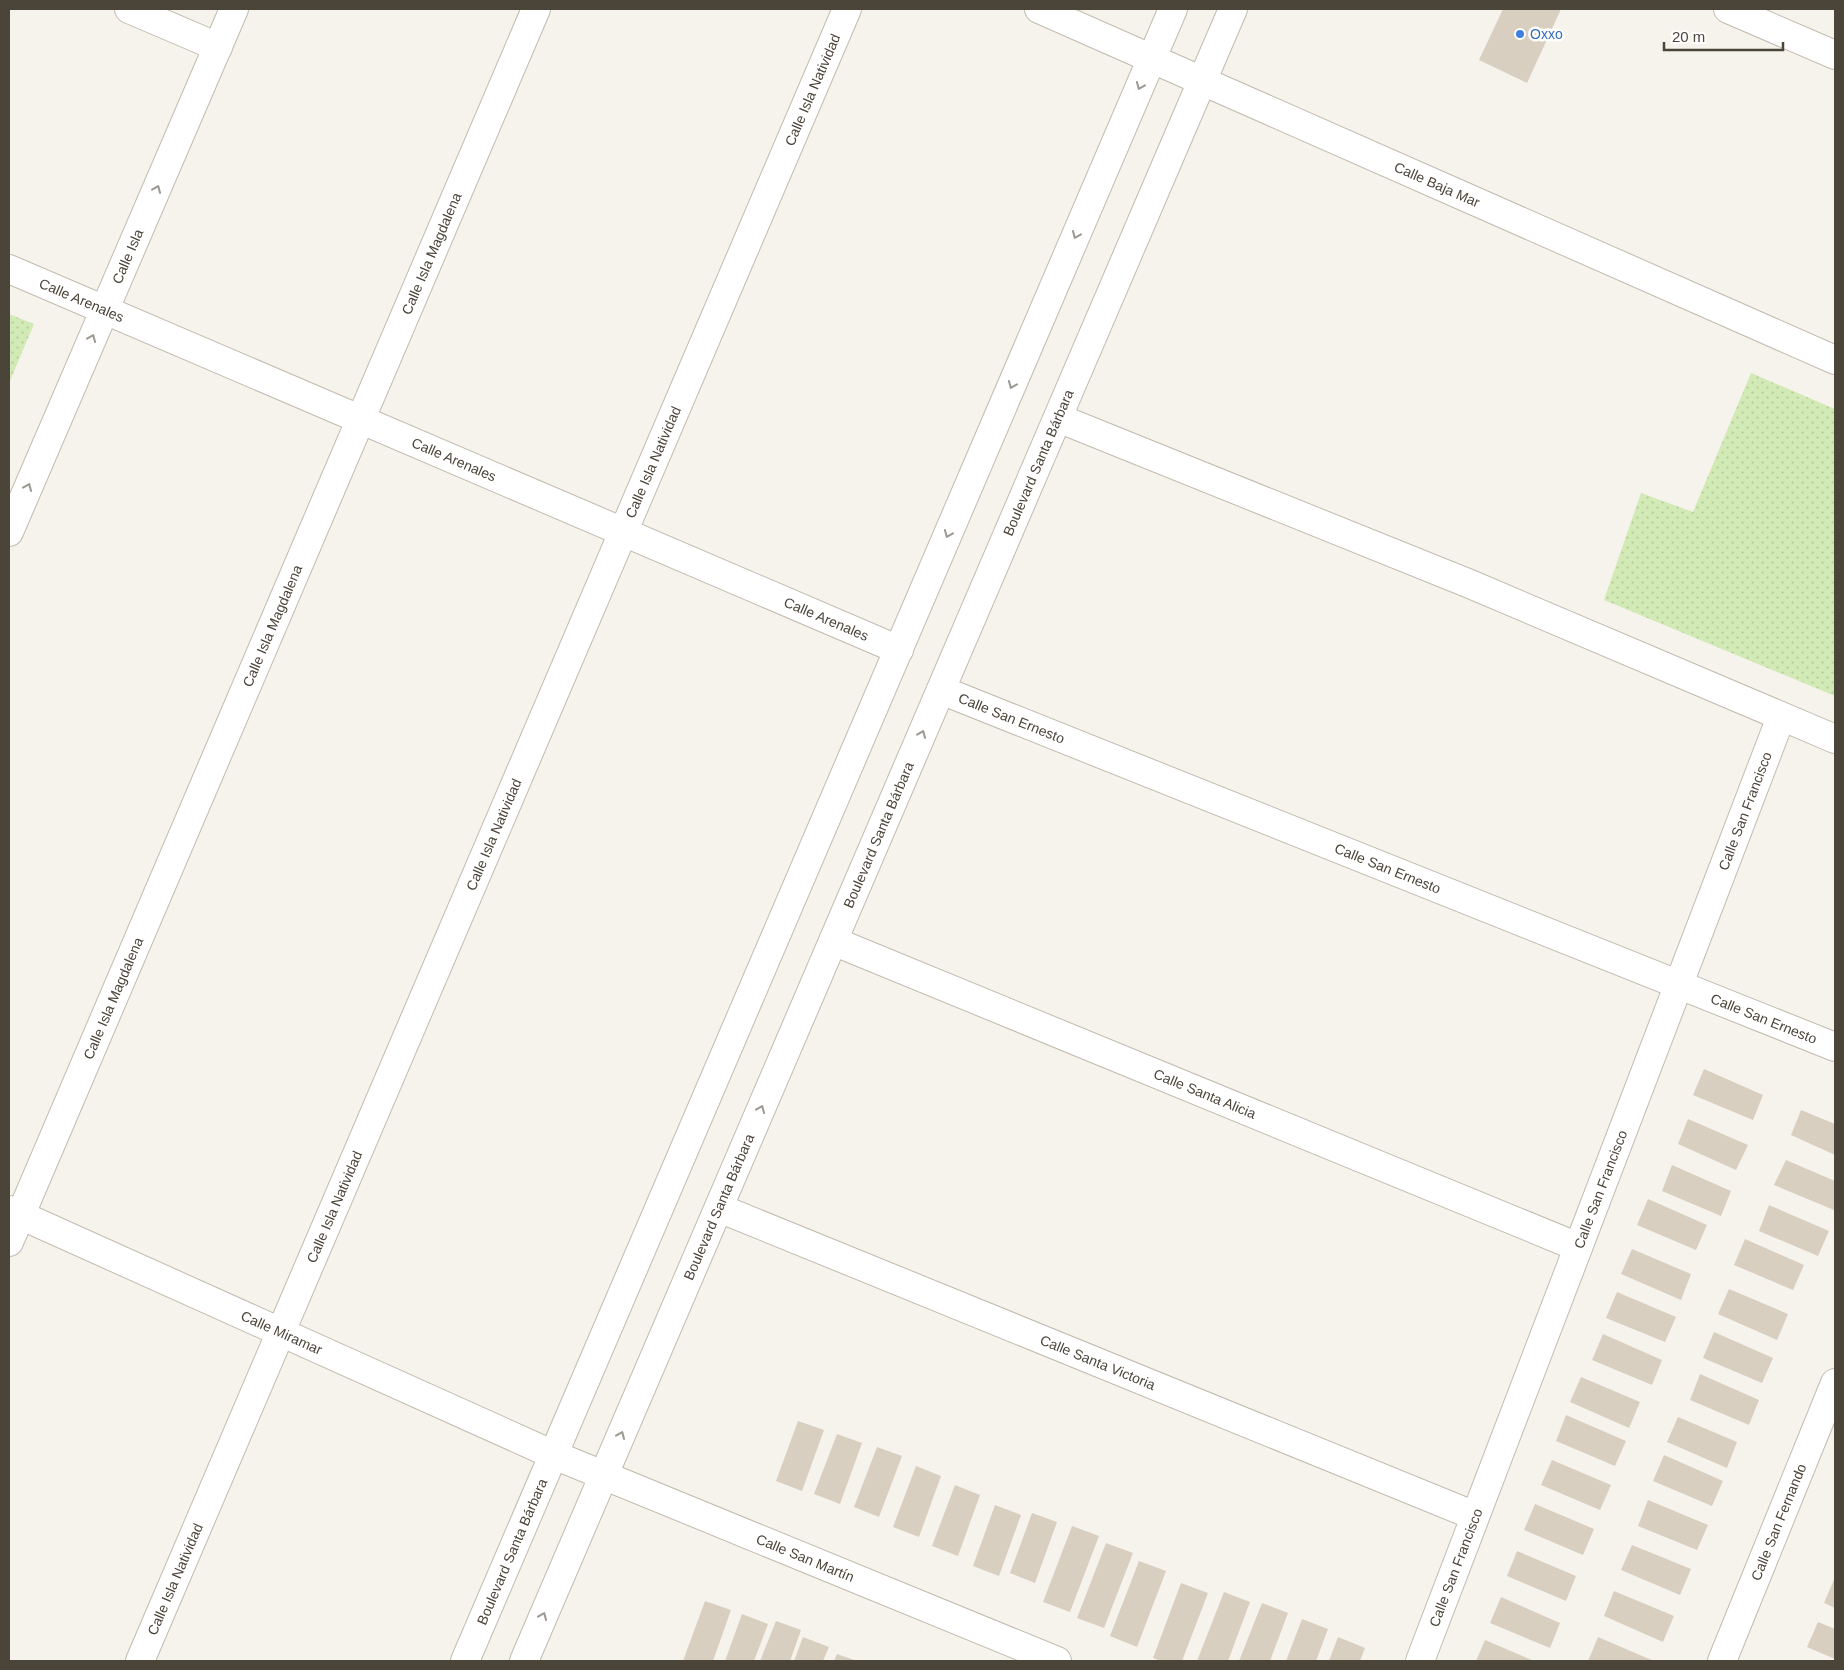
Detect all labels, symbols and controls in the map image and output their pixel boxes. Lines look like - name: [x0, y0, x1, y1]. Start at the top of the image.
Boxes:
- scale bar: [1664, 20, 1783, 52]
- place label: Oxxo: [1530, 26, 1563, 42]
- marker: Oxxo: [1514, 28, 1526, 40]
- text: 20 m: [1672, 28, 1705, 45]
- street label: Calle Isla Natividad: [781, 32, 843, 148]
- one-way arrow: [1136, 81, 1147, 90]
- street label: Calle Baja Mar: [1392, 159, 1483, 211]
- one-way arrow: [150, 185, 161, 194]
- street label: Calle Isla Magdalena: [398, 190, 465, 317]
- street label: Calle Isla: [109, 227, 146, 286]
- one-way arrow: [1072, 230, 1083, 239]
- street label: Calle Arenales: [37, 275, 126, 325]
- one-way arrow: [86, 334, 97, 343]
- one-way arrow: [1008, 380, 1018, 388]
- street label: Boulevard Santa Bárbara: [1000, 387, 1077, 538]
- street label: Calle Isla Natividad: [622, 404, 684, 520]
- street label: Calle Arenales: [409, 434, 499, 485]
- one-way arrow: [22, 483, 33, 492]
- one-way arrow: [944, 529, 955, 538]
- street label: Calle Isla Magdalena: [239, 562, 305, 689]
- street label: Calle Arenales: [782, 594, 871, 644]
- street label: Calle San Ernesto: [956, 690, 1067, 747]
- one-way arrow: [916, 730, 926, 739]
- street label: Calle San Francisco: [1715, 749, 1775, 872]
- street label: Boulevard Santa Bárbara: [840, 759, 917, 910]
- street label: Calle Isla Natividad: [463, 776, 525, 893]
- street label: Calle San Ernesto: [1332, 840, 1443, 897]
- street label: Calle Isla Magdalena: [80, 935, 146, 1062]
- street label: Calle San Ernesto: [1708, 990, 1819, 1047]
- street label: Calle Santa Alicia: [1151, 1066, 1259, 1122]
- one-way arrow: [755, 1105, 766, 1114]
- street label: Calle San Francisco: [1571, 1128, 1630, 1251]
- street label: Boulevard Santa Bárbara: [680, 1131, 757, 1283]
- street label: Calle Isla Natividad: [303, 1149, 365, 1265]
- street label: Calle Miramar: [239, 1307, 325, 1358]
- street label: Calle Santa Victoria: [1038, 1332, 1158, 1393]
- one-way arrow: [615, 1431, 626, 1440]
- street label: Calle San Fernando: [1748, 1461, 1809, 1583]
- street label: Boulevard Santa Bárbara: [474, 1476, 550, 1627]
- street label: Calle San Francisco: [1426, 1506, 1486, 1629]
- street label: Calle Isla Natividad: [144, 1521, 206, 1637]
- street label: Calle San Martín: [754, 1531, 857, 1585]
- one-way arrow: [537, 1612, 548, 1621]

